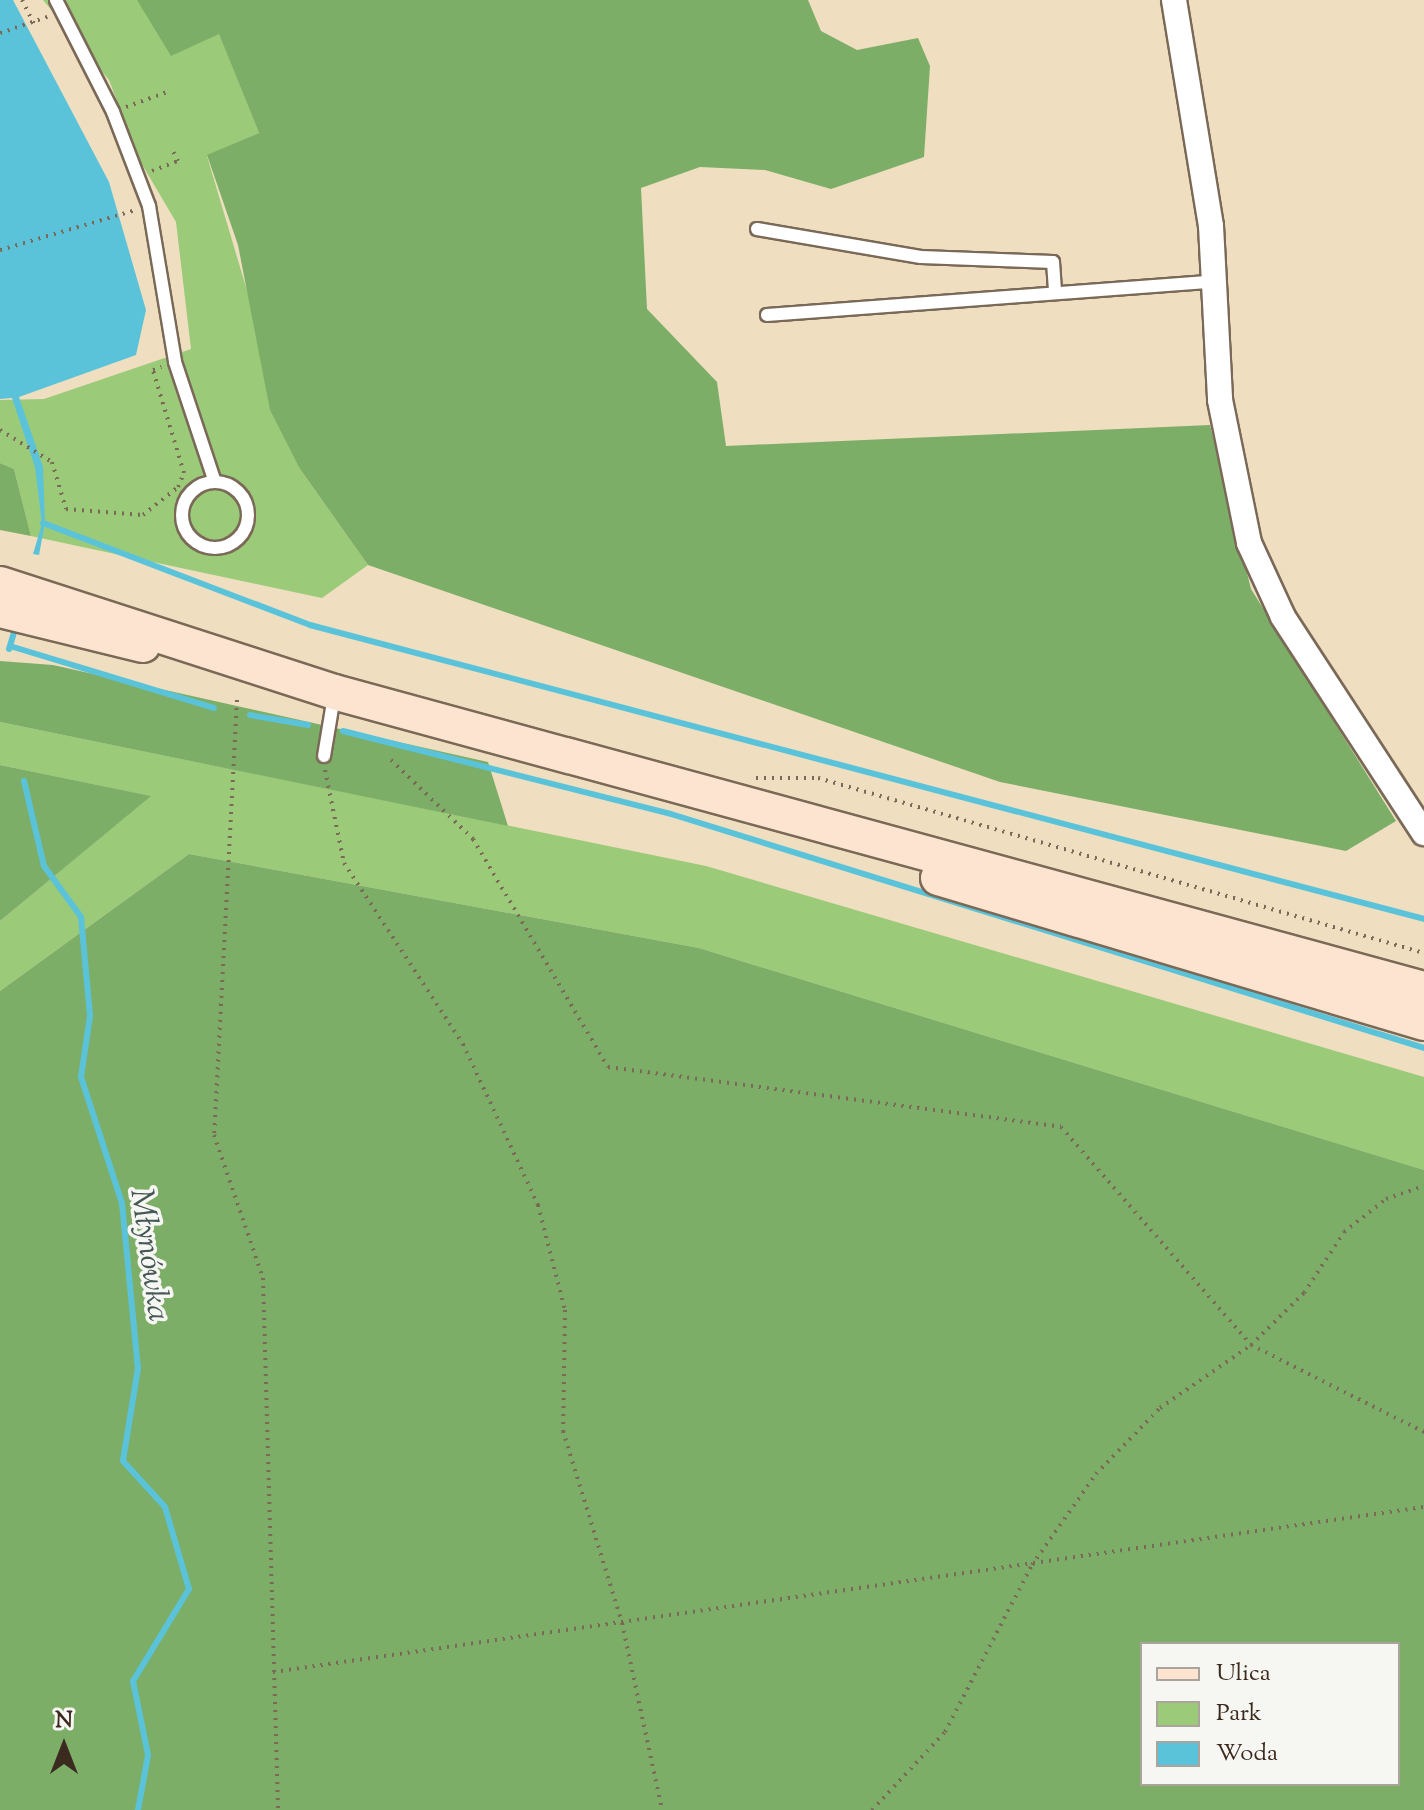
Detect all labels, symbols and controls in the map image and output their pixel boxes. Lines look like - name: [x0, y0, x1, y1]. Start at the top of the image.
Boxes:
- water label: Młynówka: [120, 1186, 176, 1324]
- legend: [1140, 1642, 1400, 1786]
- text: Ulica: [1216, 1657, 1271, 1691]
- text: Park: [1216, 1697, 1262, 1731]
- north arrow: [24, 1706, 104, 1786]
- text: N: [55, 1706, 73, 1738]
- text: Woda: [1216, 1737, 1278, 1771]

